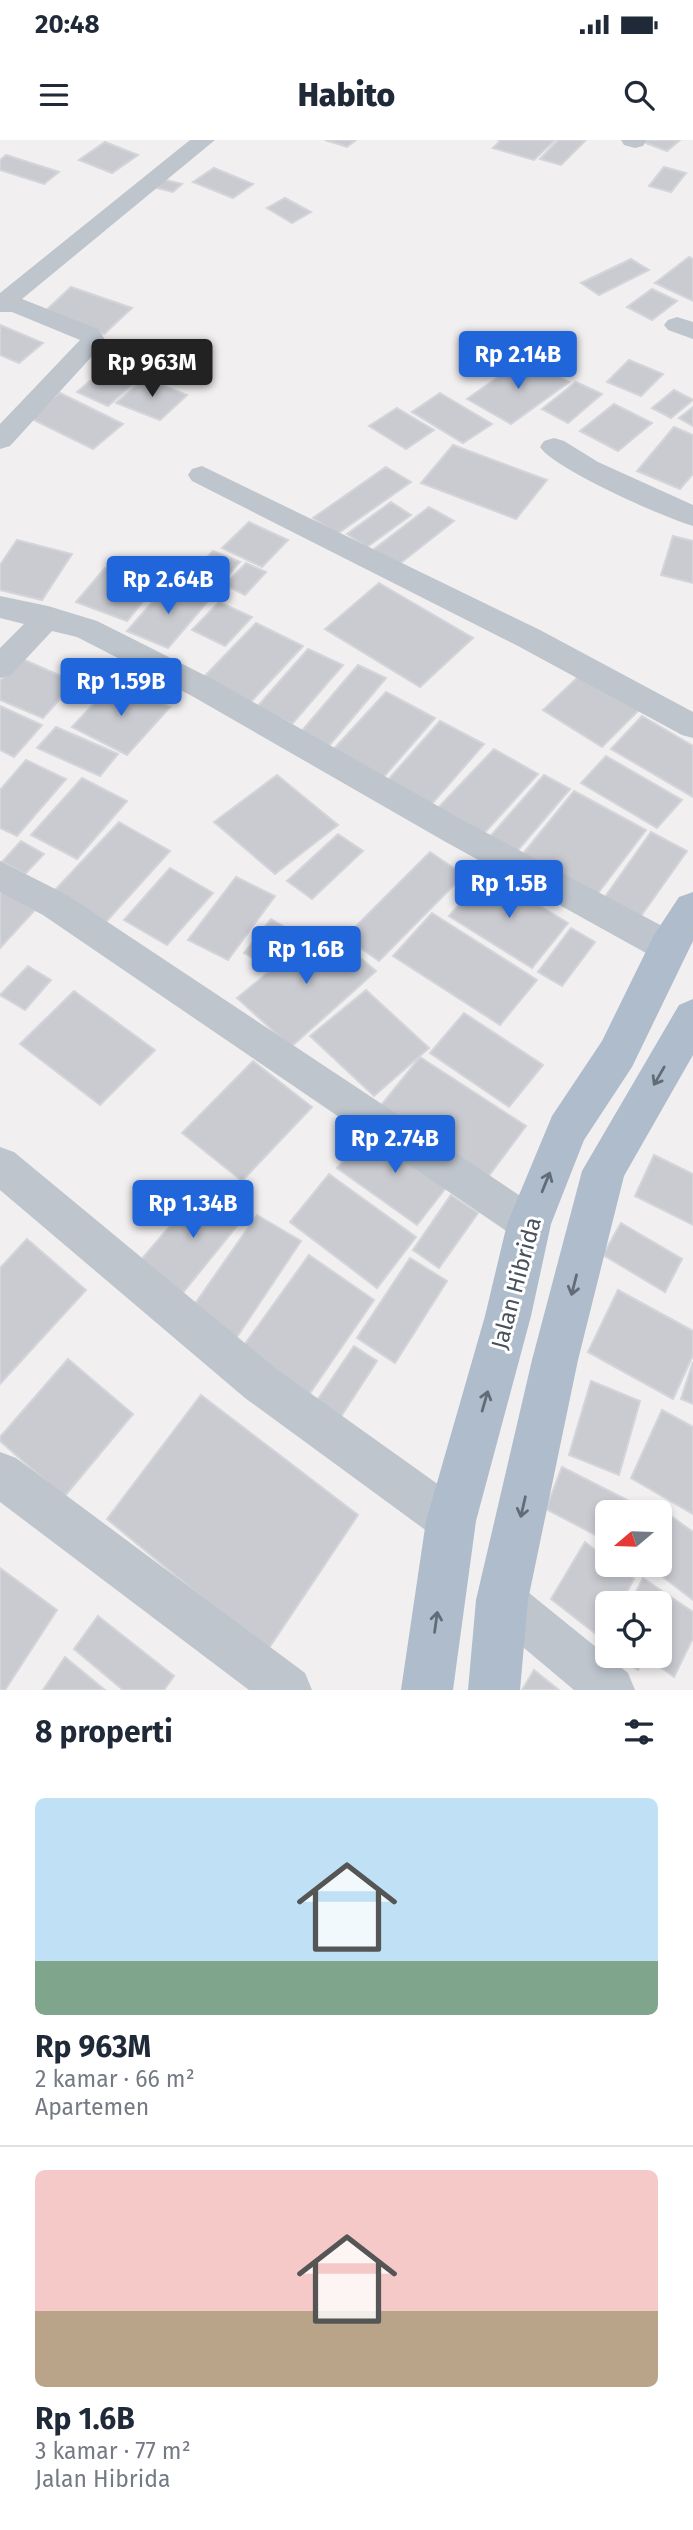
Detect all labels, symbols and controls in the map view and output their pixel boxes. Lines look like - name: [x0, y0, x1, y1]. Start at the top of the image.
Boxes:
- text: 20:48: [35, 9, 100, 40]
- icon: menu: [35, 76, 73, 114]
- text: Habito: [298, 76, 395, 114]
- icon: search: [620, 76, 658, 114]
- pin: Rp 2.14B: [446, 331, 590, 391]
- pin: Rp 963M: [87, 340, 217, 399]
- text: Rp 2.14B: [475, 340, 561, 368]
- text: Rp 963M: [107, 348, 197, 376]
- pin: Rp 2.64B: [96, 556, 240, 616]
- text: Rp 2.64B: [123, 565, 213, 593]
- pin: Rp 1.59B: [49, 658, 193, 718]
- text: Rp 1.59B: [77, 667, 165, 695]
- pin: Rp 1.5B: [444, 860, 574, 920]
- text: Rp 1.5B: [471, 869, 547, 897]
- pin: Rp 1.6B: [241, 926, 371, 986]
- text: Rp 1.6B: [268, 935, 344, 963]
- one-way arrow: [652, 1066, 666, 1086]
- pin: Rp 2.74B: [323, 1116, 467, 1175]
- text: Rp 2.74B: [351, 1124, 439, 1152]
- one-way arrow: [541, 1171, 554, 1193]
- pin: Rp 1.34B: [121, 1180, 265, 1240]
- text: Rp 1.34B: [148, 1189, 238, 1217]
- street label: Jalan Hibrida: [485, 1214, 547, 1352]
- one-way arrow: [567, 1273, 580, 1296]
- one-way arrow: [479, 1390, 492, 1412]
- one-way arrow: [515, 1495, 529, 1518]
- north arrow: [595, 1500, 672, 1577]
- map controls: [595, 1500, 672, 1668]
- button: locate: [595, 1591, 672, 1668]
- one-way arrow: [430, 1612, 443, 1634]
- icon: filters: [620, 1713, 658, 1751]
- text: 8 properti: [35, 1714, 173, 1750]
- icon: home: [284, 1844, 410, 1970]
- text: Rp 963M: [35, 2029, 151, 2065]
- text: 2 kamar · 66 m²: [35, 2065, 195, 2093]
- text: Apartemen: [35, 2093, 149, 2121]
- icon: home: [284, 2216, 410, 2342]
- text: Rp 1.6B: [35, 2401, 135, 2437]
- text: 3 kamar · 77 m²: [35, 2437, 191, 2465]
- text: Jalan Hibrida: [35, 2465, 170, 2493]

